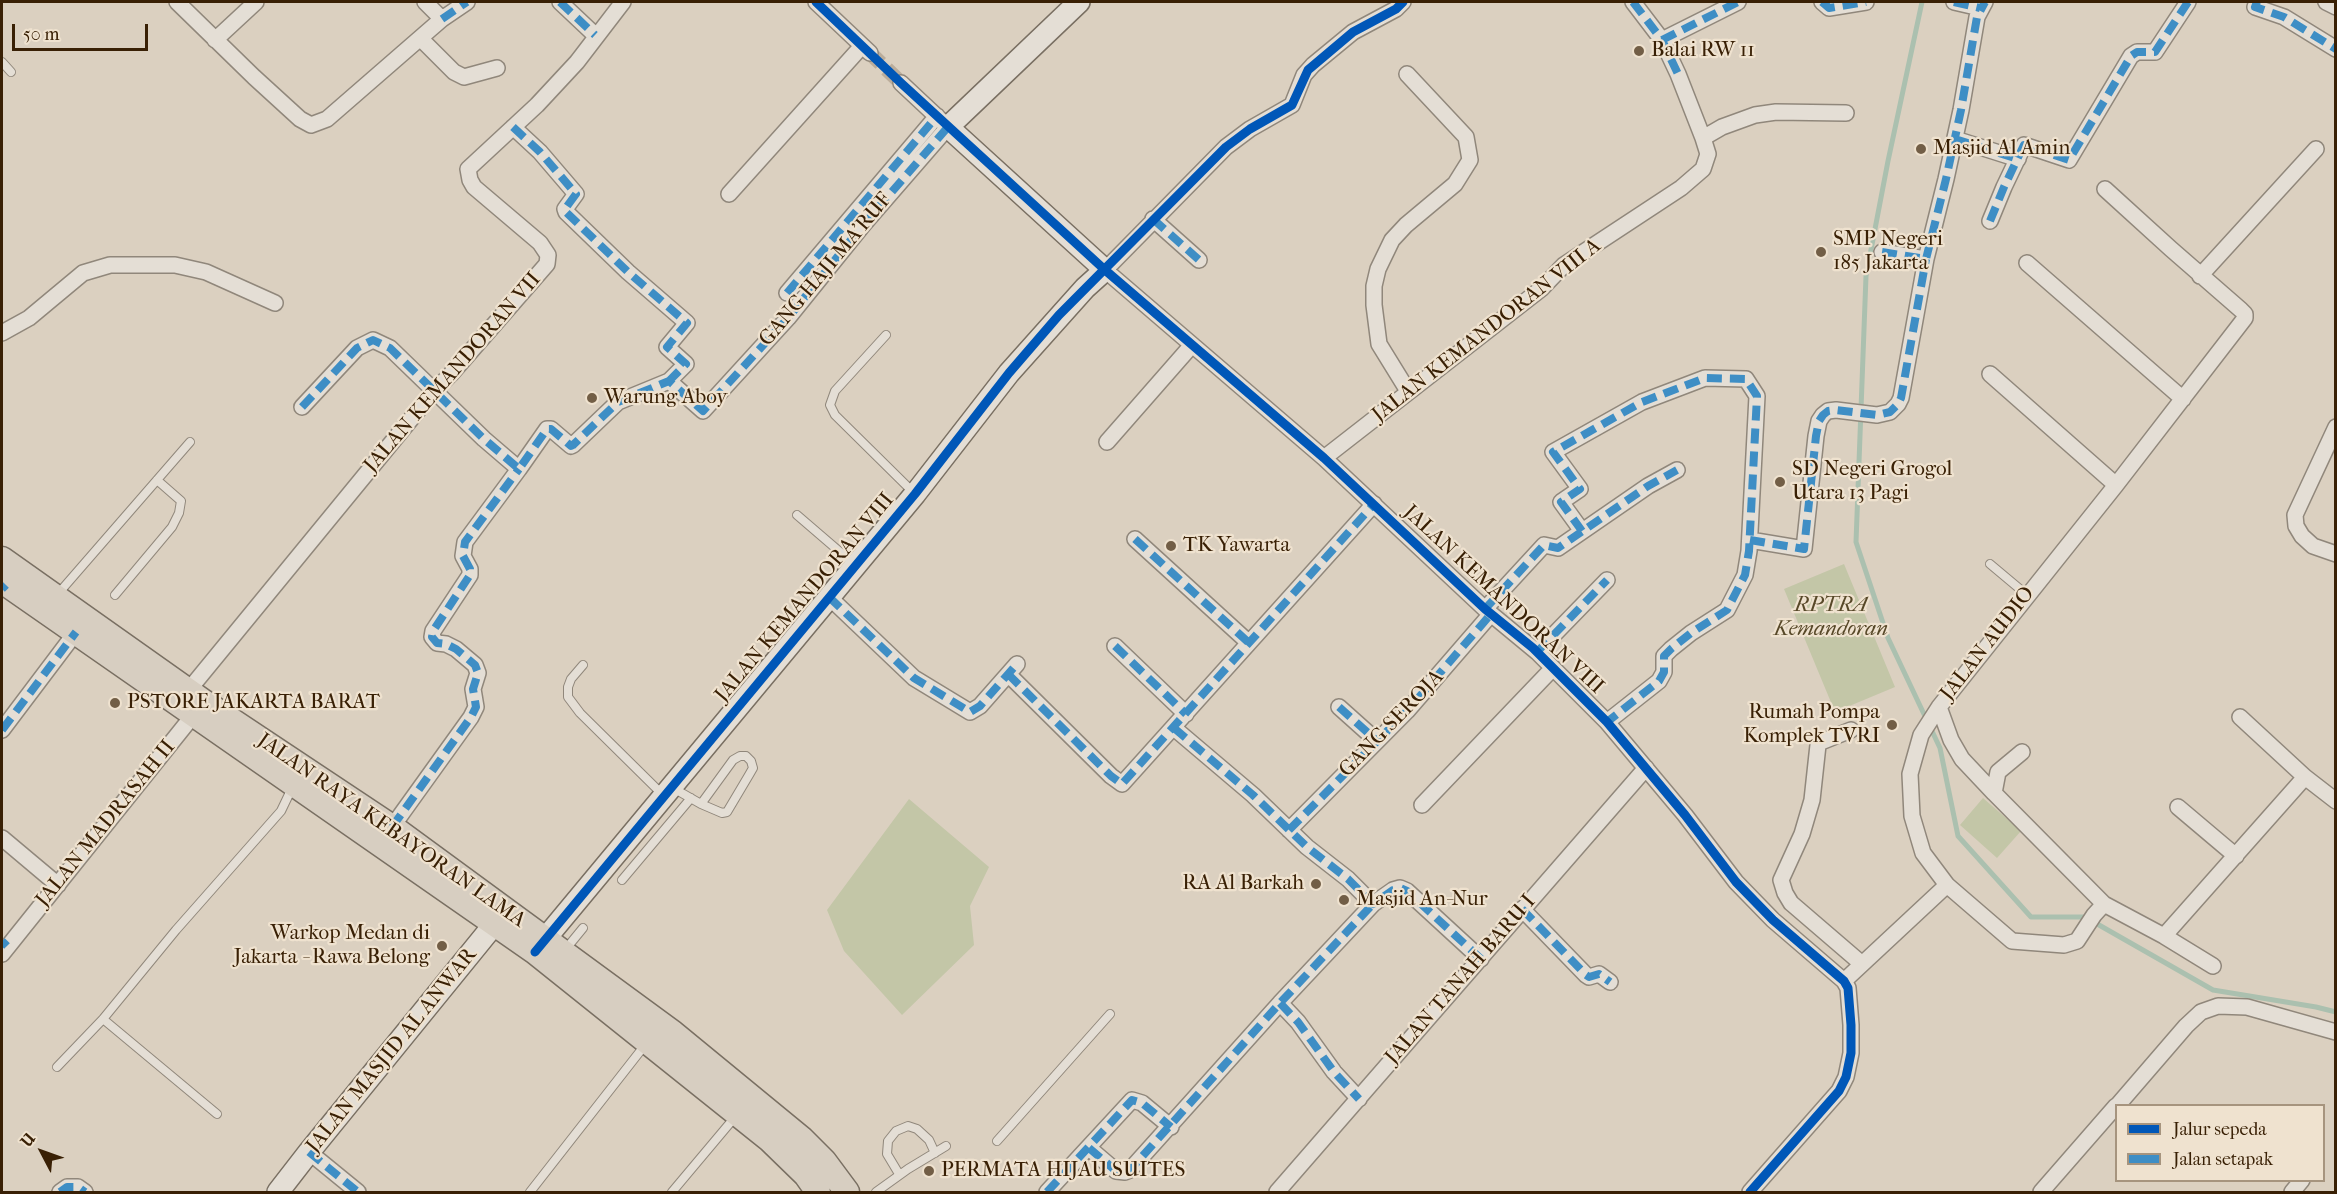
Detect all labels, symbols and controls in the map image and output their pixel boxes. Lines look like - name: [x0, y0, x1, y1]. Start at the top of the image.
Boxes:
- scale bar: [15, 12, 152, 50]
- text: 50 m: [23, 24, 59, 45]
- place label: Balai RW 11: [1651, 38, 1755, 64]
- marker: Balai RW 11: [1632, 44, 1646, 58]
- place label: Masjid Al Amin: [1933, 136, 2070, 162]
- marker: Masjid Al Amin: [1914, 142, 1928, 156]
- street label: GANG HAJI MA'RUF: [754, 188, 898, 352]
- place label: SMP Negeri 185 Jakarta: [1833, 227, 1943, 277]
- street label: JALAN KEMANDORAN VIII A: [1368, 234, 1606, 428]
- marker: SMP Negeri 185 Jakarta: [1814, 245, 1828, 259]
- street label: JALAN KEMANDORAN VII: [359, 268, 547, 478]
- place label: Warung Aboy: [604, 385, 727, 411]
- marker: Warung Aboy: [585, 391, 599, 405]
- place label: SD Negeri Grogol Utara 13 Pagi: [1792, 457, 1952, 507]
- marker: SD Negeri Grogol Utara 13 Pagi: [1773, 475, 1787, 489]
- street label: JALAN KEMANDORAN VIII: [710, 488, 900, 708]
- street label: JALAN KEMANDORAN VIII: [1397, 500, 1609, 700]
- place label: TK Yawarta: [1183, 533, 1290, 559]
- marker: TK Yawarta: [1164, 539, 1178, 553]
- street label: JALAN AUDIO: [1936, 582, 2040, 706]
- park label: RPTRA Kemandoran: [1774, 593, 1888, 643]
- street label: GANG SEROJA: [1334, 665, 1450, 783]
- place label: PSTORE JAKARTA BARAT: [127, 690, 380, 716]
- marker: PSTORE JAKARTA BARAT: [108, 696, 122, 710]
- place label: Rumah Pompa Komplek TVRI: [1743, 700, 1880, 750]
- marker: Rumah Pompa Komplek TVRI: [1885, 718, 1899, 732]
- street label: JALAN RAYA KEBAYORAN LAMA: [252, 728, 530, 934]
- street label: JALAN MADRASAH II: [31, 735, 181, 913]
- place label: RA Al Barkah: [1182, 871, 1304, 897]
- marker: RA Al Barkah: [1309, 877, 1323, 891]
- place label: Masjid An-Nur: [1356, 887, 1488, 913]
- street label: JALAN TANAH BARU I: [1380, 890, 1542, 1070]
- marker: Masjid An-Nur: [1337, 893, 1351, 907]
- place label: Warkop Medan di Jakarta - Rawa Belong: [234, 921, 430, 971]
- marker: Warkop Medan di Jakarta - Rawa Belong: [435, 939, 449, 953]
- street label: JALAN MASJID AL ANWAR: [301, 943, 483, 1159]
- legend: [2115, 1104, 2325, 1182]
- text: Jalur sepeda: [2173, 1119, 2267, 1140]
- north arrow: [12, 1122, 72, 1182]
- text: U: [17, 1129, 39, 1151]
- text: Jalan setapak: [2173, 1149, 2273, 1170]
- place label: PERMATA HIJAU SUITES: [941, 1158, 1185, 1184]
- marker: PERMATA HIJAU SUITES: [922, 1164, 936, 1178]

